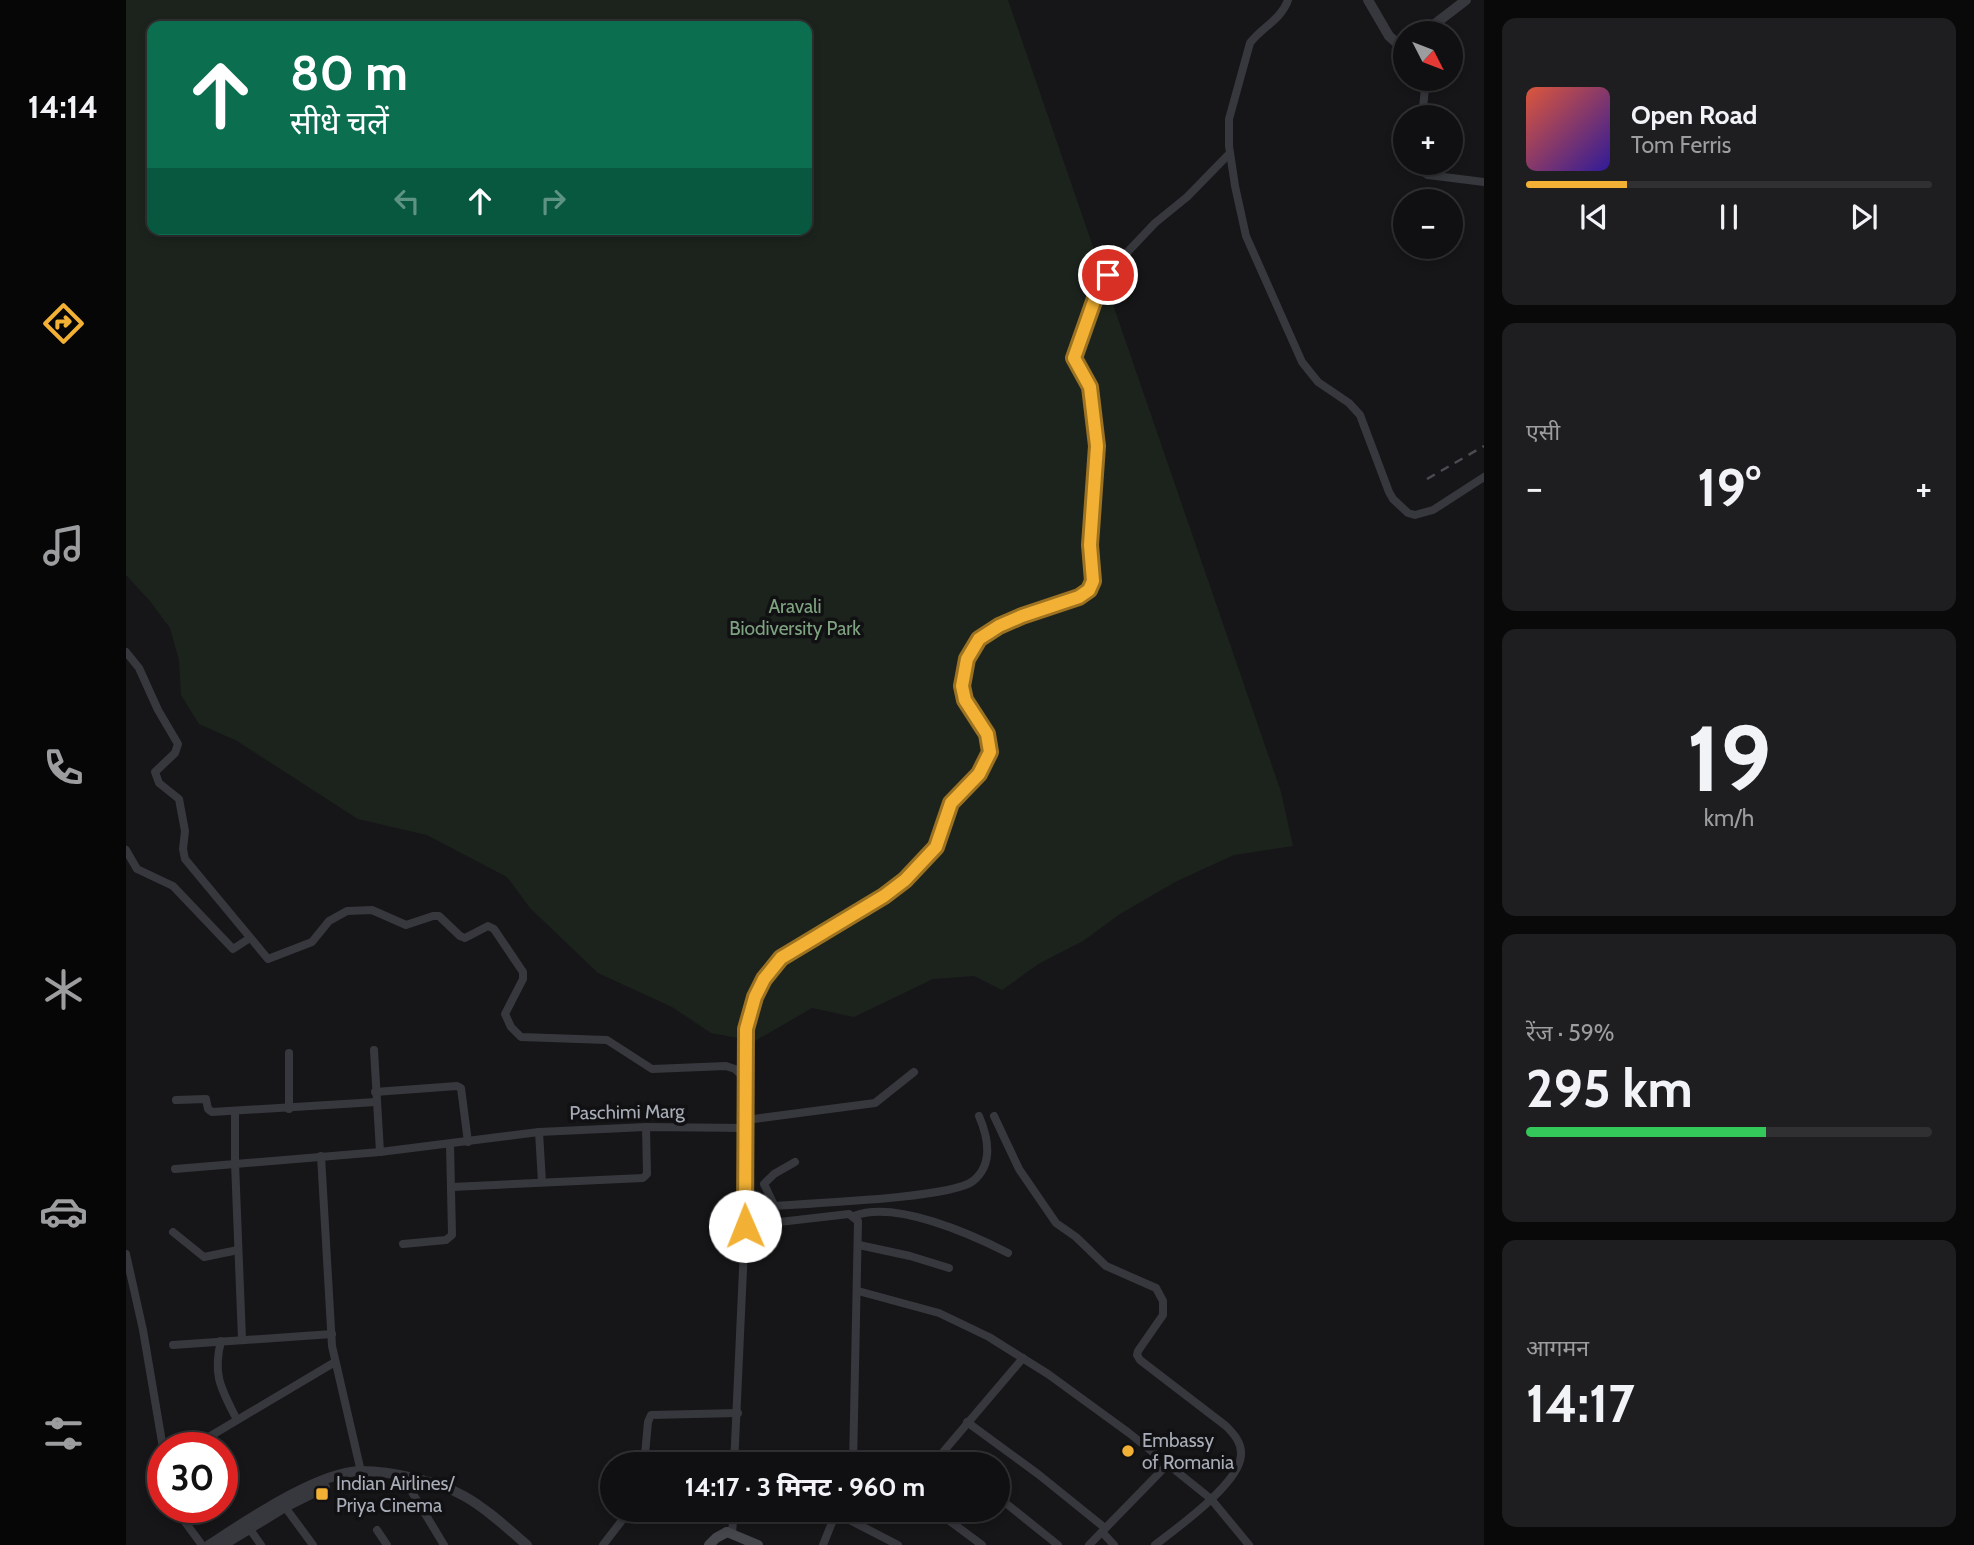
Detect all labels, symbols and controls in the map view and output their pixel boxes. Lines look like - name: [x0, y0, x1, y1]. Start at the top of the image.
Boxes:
- north arrow: [1393, 21, 1463, 91]
- map controls: [1393, 21, 1463, 259]
- text: 80 m: [290, 43, 408, 102]
- icon: ahead: [175, 49, 266, 140]
- text: 14:14: [28, 87, 98, 126]
- text: Open Road: [1631, 99, 1757, 131]
- text: सीधे चलें: [290, 103, 389, 142]
- button: +: [1393, 105, 1463, 175]
- text: Tom Ferris: [1631, 131, 1731, 159]
- icon: left: [388, 182, 426, 220]
- icon: ahead: [461, 182, 499, 220]
- icon: right: [534, 182, 572, 220]
- button: −: [1393, 189, 1463, 259]
- icon: previous: [1575, 198, 1613, 236]
- icon: pause: [1710, 198, 1748, 236]
- icon: next: [1845, 198, 1883, 236]
- pin: [1078, 245, 1138, 305]
- icon: arrive: [1089, 256, 1127, 294]
- icon: directions: [39, 299, 88, 348]
- text: एसी: [1526, 418, 1560, 446]
- text: 19°: [1697, 456, 1761, 519]
- text: −: [1526, 464, 1543, 511]
- text: +: [1915, 464, 1932, 511]
- icon: music: [39, 521, 88, 570]
- park label: Aravali Biodiversity Park: [729, 595, 861, 640]
- text: 19: [1687, 703, 1771, 814]
- icon: phone: [39, 743, 88, 792]
- text: km/h: [1704, 804, 1754, 832]
- icon: climate: [39, 965, 88, 1014]
- text: रेंज · 59%: [1526, 1019, 1614, 1047]
- text: 295 km: [1526, 1057, 1693, 1120]
- street label: Paschimi Marg: [569, 1099, 685, 1125]
- icon: car: [39, 1187, 88, 1236]
- position arrow: [708, 1189, 782, 1263]
- text: आगमन: [1526, 1334, 1589, 1362]
- text: 14:17: [1526, 1372, 1635, 1435]
- icon: filters: [39, 1409, 88, 1458]
- place label: Embassy of Romania: [1142, 1429, 1234, 1474]
- speed limit sign: 30: [147, 1432, 238, 1523]
- marker: Embassy of Romania: [1120, 1443, 1136, 1459]
- text: 14:17 · 3 मिनट · 960 m: [685, 1471, 925, 1503]
- place label: Indian Airlines/ Priya Cinema: [336, 1472, 455, 1517]
- marker: Indian Airlines/ Priya Cinema: [314, 1486, 330, 1502]

